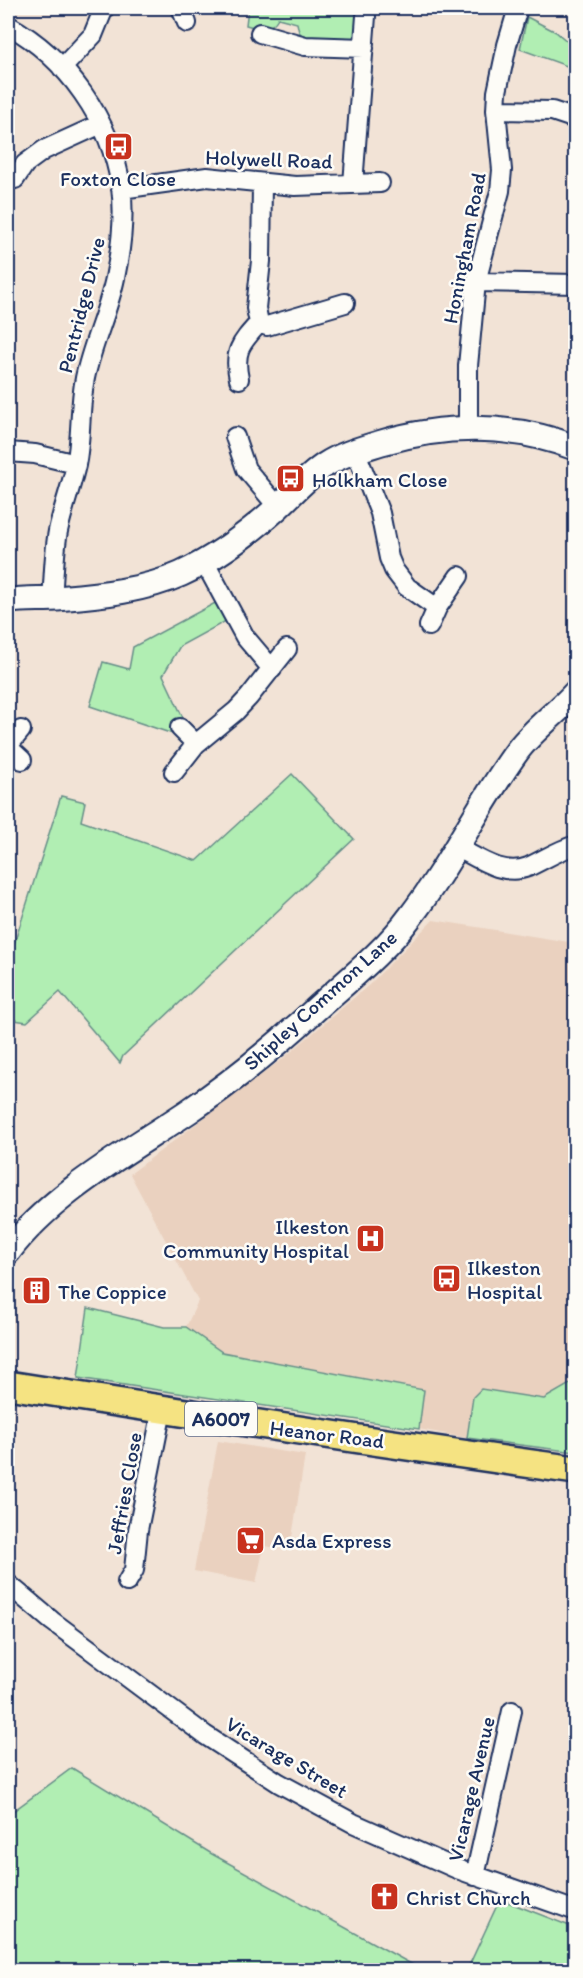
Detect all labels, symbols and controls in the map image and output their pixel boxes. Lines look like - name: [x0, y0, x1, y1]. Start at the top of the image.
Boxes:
- bus stop icon: Foxton Close: [102, 131, 134, 163]
- street label: Holywell Road: [205, 144, 334, 174]
- place label: Foxton Close: [60, 166, 176, 191]
- street label: Honingham Road: [437, 170, 491, 326]
- street label: Pentridge Drive: [52, 234, 110, 376]
- bus stop icon: Holkham Close: [275, 463, 307, 495]
- place label: Holkham Close: [312, 467, 447, 492]
- street label: Shipley Common Lane: [238, 925, 402, 1075]
- place label: Ilkeston Community Hospital: [163, 1214, 349, 1263]
- hospital icon: Ilkeston Community Hospital: [354, 1222, 386, 1254]
- place label: Ilkeston Hospital: [467, 1255, 542, 1304]
- bus stop icon: Ilkeston Hospital: [430, 1263, 462, 1295]
- building icon: The Coppice: [21, 1275, 53, 1307]
- place label: The Coppice: [58, 1279, 167, 1304]
- road number: A6007: [185, 1402, 257, 1436]
- street label: Heanor Road: [268, 1415, 386, 1453]
- street label: Jeffries Close: [101, 1430, 147, 1556]
- supermarket icon: Asda Express: [235, 1524, 267, 1556]
- place label: Asda Express: [272, 1528, 392, 1553]
- street label: Vicarage Street: [221, 1711, 353, 1803]
- street label: Vicarage Avenue: [442, 1714, 500, 1864]
- church icon: Christ Church: [369, 1881, 401, 1913]
- place label: Christ Church: [406, 1885, 531, 1910]

